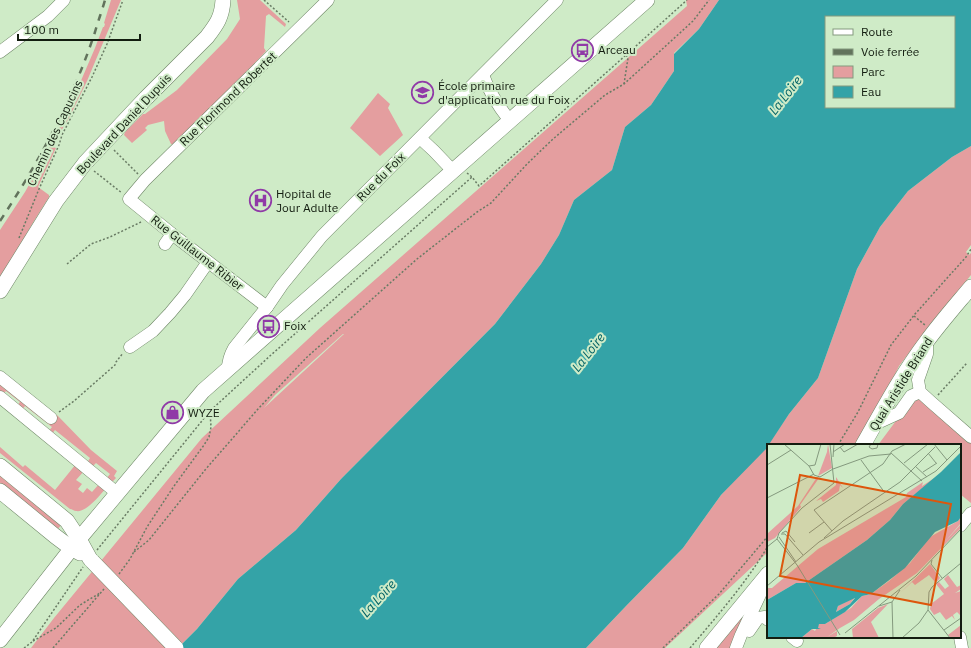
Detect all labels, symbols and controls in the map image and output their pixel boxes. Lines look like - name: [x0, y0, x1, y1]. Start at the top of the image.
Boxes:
- scale bar: [18, 16, 140, 42]
- legend: [825, 16, 955, 108]
- text: 100 m: [24, 22, 59, 37]
- text: Route: [861, 24, 893, 39]
- bus stop icon: Arceau: [570, 37, 596, 63]
- place label: Arceau: [598, 42, 636, 57]
- text: Voie ferrée: [861, 44, 920, 59]
- street label: Rue Florimond Robertet: [176, 48, 279, 149]
- text: Parc: [861, 64, 885, 79]
- street label: Boulevard Daniel Dupuis: [73, 70, 174, 177]
- water label: La Loire: [765, 72, 806, 118]
- street label: Chemin des Capucins: [23, 77, 86, 188]
- place label: École primaire d'application rue du Foix: [438, 78, 570, 107]
- school or university icon: École primaire d'application rue du Foix: [409, 80, 435, 106]
- text: Eau: [861, 84, 881, 99]
- street label: Rue du Foix: [353, 149, 408, 204]
- place label: Hopital de Jour Adulte: [276, 186, 339, 215]
- hospital icon: Hopital de Jour Adulte: [247, 188, 273, 214]
- street label: Rue Guillaume Ribier: [148, 212, 247, 294]
- bus stop icon: Foix: [255, 313, 281, 339]
- place label: Foix: [284, 318, 306, 333]
- water label: La Loire: [568, 329, 609, 375]
- street label: Quai Aristide Briand: [866, 334, 935, 433]
- shop icon: WYZE: [159, 400, 185, 426]
- place label: WYZE: [188, 405, 220, 420]
- inset map: [767, 444, 961, 638]
- water label: La Loire: [357, 576, 400, 621]

